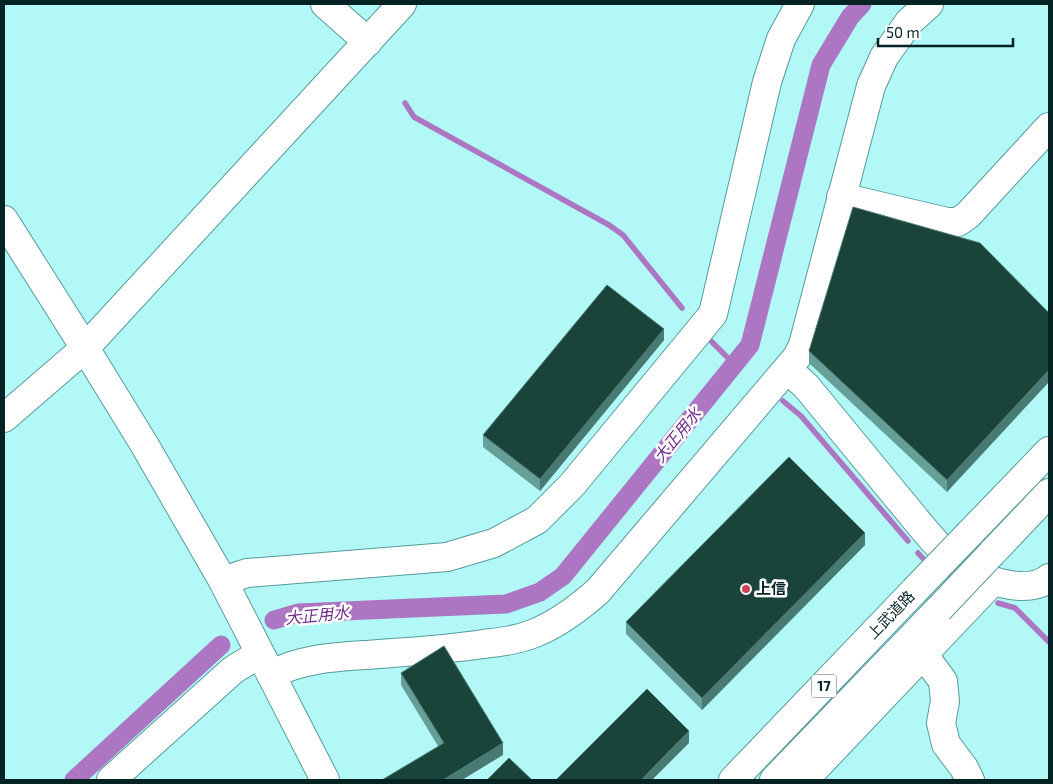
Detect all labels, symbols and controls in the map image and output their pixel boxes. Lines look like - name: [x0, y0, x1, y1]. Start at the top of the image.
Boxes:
- scale bar: [878, 15, 1013, 47]
- text: 50 m: [886, 23, 920, 41]
- water label: 大正用水: [649, 402, 705, 466]
- place label: 上信: [756, 579, 786, 597]
- marker: 上信: [740, 583, 752, 595]
- street label: 上武道路: [863, 586, 918, 642]
- water label: 大正用水: [284, 602, 352, 627]
- road number: 17: [812, 674, 836, 698]

